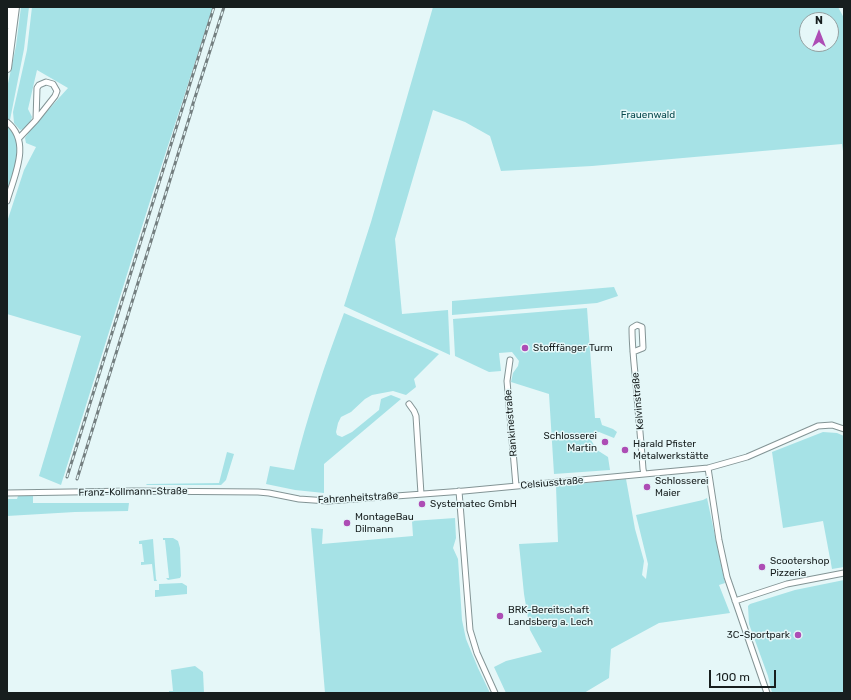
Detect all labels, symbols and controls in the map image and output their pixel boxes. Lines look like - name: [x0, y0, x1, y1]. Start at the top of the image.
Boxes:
- north arrow: [799, 12, 839, 52]
- text: N: [815, 14, 823, 27]
- park label: Frauenwald: [621, 109, 675, 121]
- place label: Stofffänger Turm: [533, 342, 613, 354]
- marker: Stofffänger Turm: [520, 343, 530, 353]
- street label: Kelvinstraße: [630, 372, 646, 430]
- street label: Rankinestraße: [502, 389, 520, 457]
- place label: Schlosserei Martin: [543, 430, 597, 454]
- marker: Schlosserei Martin: [600, 437, 610, 447]
- place label: Harald Pfister Metalwerkstätte: [633, 438, 709, 462]
- marker: Harald Pfister Metalwerkstätte: [620, 445, 630, 455]
- street label: Celsiusstraße: [520, 474, 584, 492]
- place label: Schlosserei Maier: [655, 475, 709, 498]
- marker: Schlosserei Maier: [642, 482, 652, 492]
- street label: Franz-Kollmann-Straße: [78, 485, 188, 499]
- street label: Fahrenheitstraße: [318, 490, 398, 506]
- place label: Systematec GmbH: [430, 498, 517, 510]
- marker: Systematec GmbH: [417, 499, 427, 509]
- place label: MontageBau Dilmann: [355, 511, 414, 534]
- marker: MontageBau Dilmann: [342, 518, 352, 528]
- place label: Scootershop Pizzeria: [770, 555, 829, 578]
- marker: Scootershop Pizzeria: [757, 562, 767, 572]
- place label: BRK-Bereitschaft Landsberg a. Lech: [508, 604, 593, 628]
- marker: BRK-Bereitschaft Landsberg a. Lech: [495, 611, 505, 621]
- place label: 3C-Sportpark: [727, 629, 790, 641]
- marker: 3C-Sportpark: [793, 630, 803, 640]
- scale bar: [711, 662, 778, 688]
- text: 100 m: [716, 670, 750, 684]

